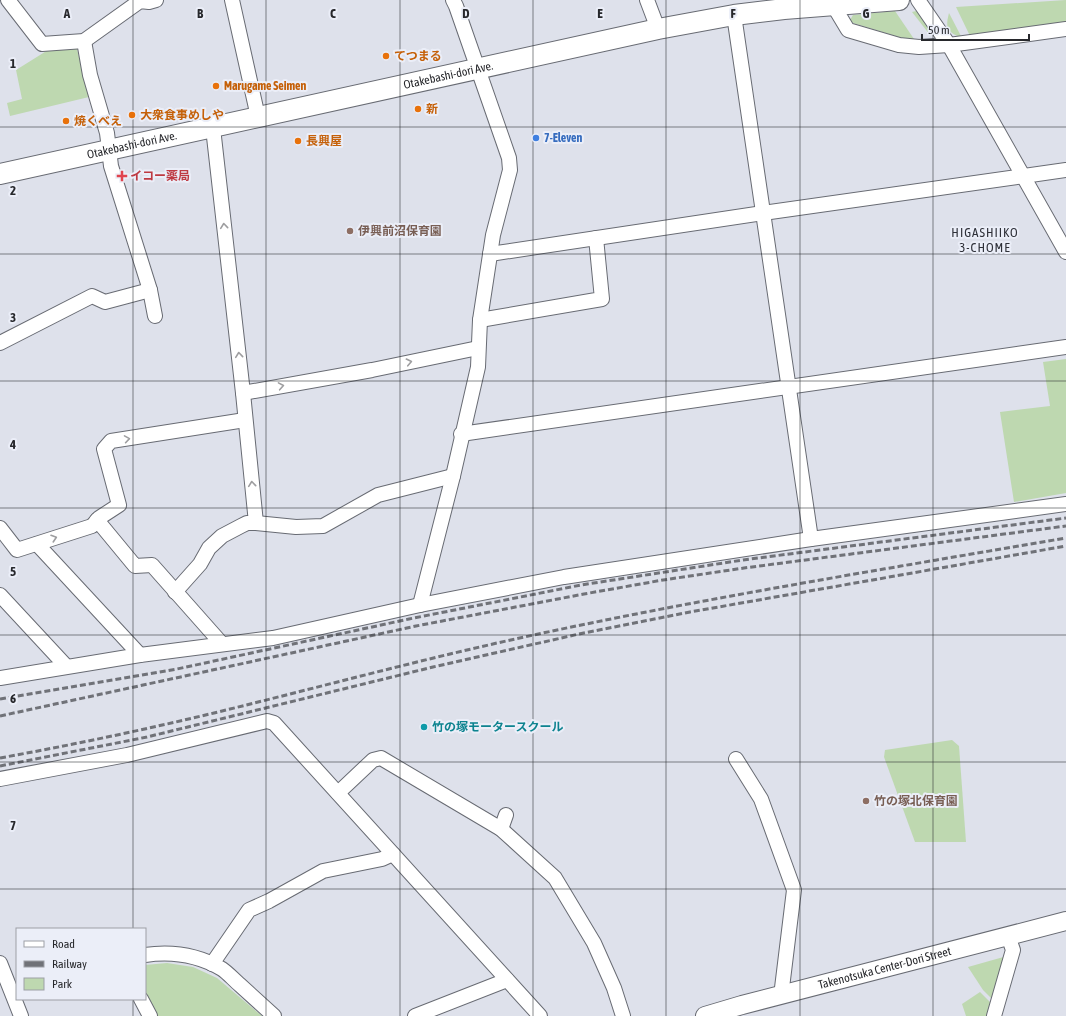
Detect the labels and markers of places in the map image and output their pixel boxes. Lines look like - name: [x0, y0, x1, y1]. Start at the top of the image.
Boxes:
- place label: てつまる: [394, 49, 442, 63]
- marker: てつまる: [381, 51, 391, 61]
- place label: Marugame Seimen: [224, 79, 307, 93]
- marker: Marugame Seimen: [211, 81, 221, 91]
- place label: 新: [426, 102, 438, 116]
- marker: 新: [413, 104, 423, 114]
- place label: 大衆食事めしや: [140, 108, 224, 122]
- marker: 大衆食事めしや: [127, 110, 137, 120]
- place label: 焼くべえ: [74, 114, 122, 128]
- marker: 焼くべえ: [61, 116, 71, 126]
- place label: 7-Eleven: [544, 131, 582, 145]
- marker: 7-Eleven: [531, 133, 541, 143]
- place label: 長興屋: [306, 134, 342, 148]
- marker: 長興屋: [293, 136, 303, 146]
- place label: イコー薬局: [130, 169, 190, 183]
- marker: イコー薬局: [117, 171, 127, 181]
- place label: 伊興前沼保育園: [358, 224, 442, 238]
- marker: 伊興前沼保育園: [345, 226, 355, 236]
- place label: 竹の塚モータースクール: [432, 720, 563, 734]
- marker: 竹の塚モータースクール: [419, 722, 429, 732]
- place label: 竹の塚北保育園: [874, 794, 958, 808]
- marker: 竹の塚北保育園: [861, 796, 871, 806]

